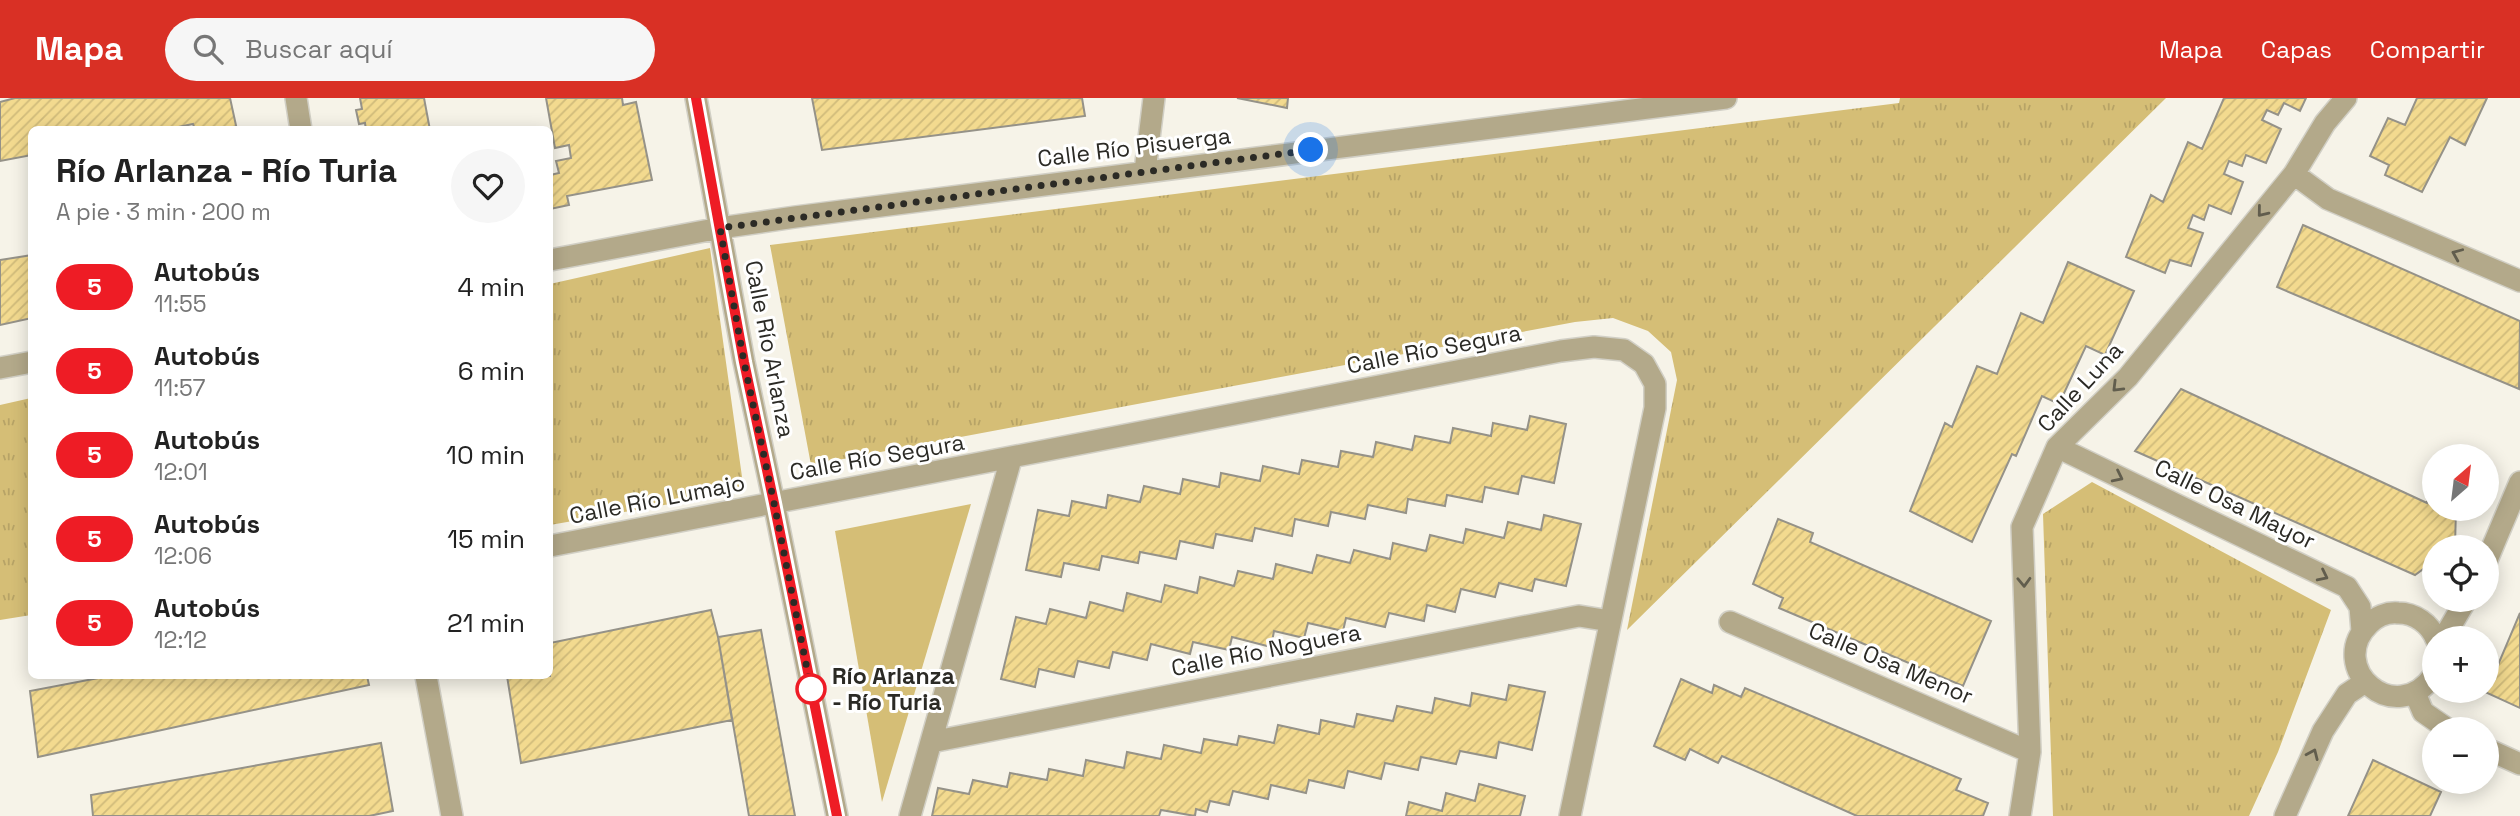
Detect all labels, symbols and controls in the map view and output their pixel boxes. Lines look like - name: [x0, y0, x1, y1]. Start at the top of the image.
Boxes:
- search box: [165, 18, 655, 81]
- text: Mapa: [35, 28, 123, 70]
- icon: search: [189, 30, 227, 68]
- text: Buscar aquí: [245, 32, 393, 66]
- text: Mapa: [2159, 34, 2223, 65]
- text: Capas: [2261, 34, 2332, 65]
- text: Compartir: [2370, 34, 2485, 65]
- street label: Calle Río Pisuerga: [1036, 120, 1232, 174]
- your location: [1293, 132, 1328, 167]
- button: heart: [451, 149, 525, 223]
- text: Río Arlanza - Río Turia: [56, 150, 397, 192]
- text: A pie · 3 min · 200 m: [56, 197, 271, 227]
- one-way arrow: [2258, 204, 2270, 217]
- one-way arrow: [2452, 248, 2464, 262]
- text: Autobús: [154, 255, 260, 289]
- street label: Calle Río Arlanza: [738, 258, 802, 440]
- text: 4 min: [457, 270, 525, 304]
- text: 5: [87, 271, 102, 302]
- text: 11:55: [154, 289, 207, 319]
- street label: Calle Río Segura: [1344, 317, 1524, 381]
- street label: Calle Luna: [2031, 336, 2129, 438]
- text: Autobús: [154, 339, 260, 373]
- text: 6 min: [458, 354, 525, 388]
- text: 5: [87, 355, 102, 386]
- text: 11:57: [154, 373, 206, 403]
- one-way arrow: [2112, 379, 2125, 392]
- text: Autobús: [154, 423, 260, 457]
- street label: Calle Río Segura: [787, 427, 967, 487]
- text: 10 min: [446, 438, 525, 472]
- text: 5: [87, 439, 102, 470]
- north arrow: [2422, 444, 2499, 522]
- map controls: [2422, 444, 2499, 794]
- street label: Calle Osa Mayor: [2150, 452, 2320, 556]
- text: 12:01: [154, 457, 208, 487]
- street label: Calle Río Lumajo: [567, 467, 747, 531]
- one-way arrow: [2111, 469, 2123, 483]
- text: Autobús: [154, 507, 260, 541]
- text: 15 min: [447, 522, 525, 556]
- text: 5: [87, 523, 102, 554]
- button: locate: [2422, 535, 2499, 612]
- text: 12:06: [154, 541, 212, 571]
- one-way arrow: [2316, 567, 2328, 581]
- one-way arrow: [2016, 577, 2031, 588]
- text: Autobús: [154, 591, 260, 625]
- text: 21 min: [447, 606, 525, 640]
- text: 5: [87, 607, 102, 638]
- street label: Calle Osa Menor: [1804, 615, 1978, 711]
- street label: Calle Río Noguera: [1169, 617, 1363, 683]
- text: 12:12: [154, 625, 207, 655]
- button: +: [2422, 626, 2499, 703]
- place label: Río Arlanza - Río Turia: [832, 661, 955, 717]
- marker: Río Arlanza - Río Turia: [796, 674, 826, 704]
- button: −: [2422, 717, 2499, 794]
- one-way arrow: [2305, 749, 2319, 761]

